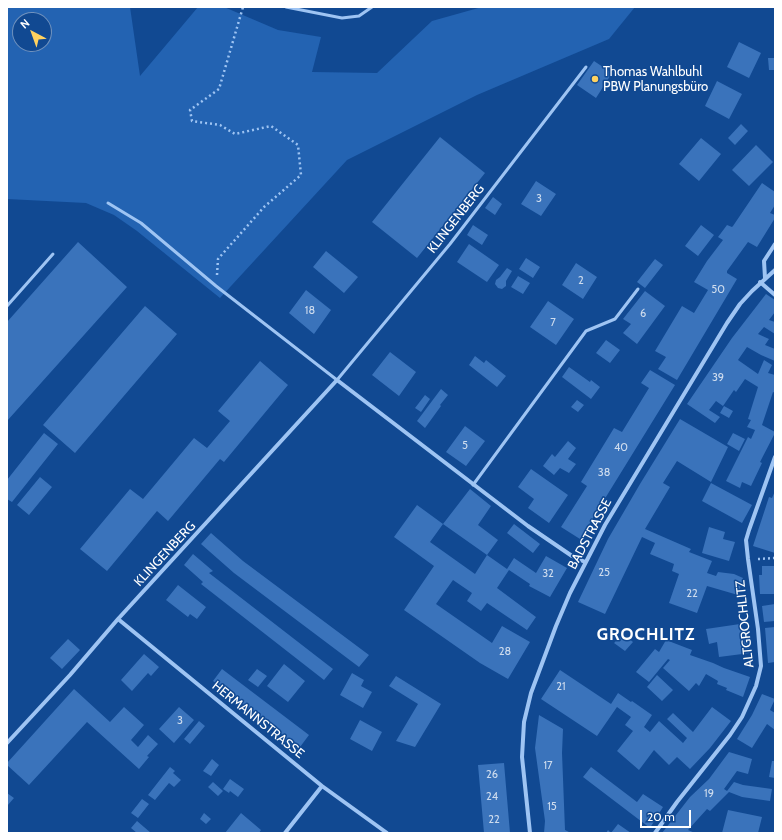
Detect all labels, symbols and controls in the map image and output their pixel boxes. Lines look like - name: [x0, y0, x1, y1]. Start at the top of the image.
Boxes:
- north arrow: [12, 12, 52, 52]
- text: N: [17, 16, 32, 32]
- place label: Thomas Wahlbuhl PBW Planungsbüro: [603, 64, 708, 95]
- marker: Thomas Wahlbuhl PBW Planungsbüro: [590, 74, 600, 84]
- street label: KLINGENBERG: [424, 182, 488, 256]
- house number: 3: [536, 192, 542, 206]
- house number: 2: [578, 274, 584, 288]
- house number: 50: [711, 283, 725, 297]
- house number: 18: [305, 304, 315, 318]
- house number: 6: [640, 307, 646, 321]
- house number: 7: [550, 316, 556, 330]
- house number: 39: [712, 371, 724, 385]
- house number: 5: [462, 439, 468, 453]
- house number: 40: [614, 441, 628, 455]
- house number: 38: [598, 466, 610, 480]
- street label: BADSTRASSE: [565, 496, 615, 572]
- street label: KLINGENBERG: [131, 518, 199, 590]
- house number: 25: [598, 566, 610, 580]
- house number: 32: [542, 567, 554, 581]
- street label: ALTGROCHLITZ: [733, 579, 757, 669]
- house number: 22: [686, 587, 698, 601]
- district label: GROCHLITZ: [597, 625, 695, 645]
- house number: 28: [499, 645, 511, 659]
- street label: HERMANNSTRASSE: [209, 678, 307, 762]
- house number: 21: [556, 680, 566, 694]
- house number: 3: [177, 714, 183, 728]
- house number: 17: [543, 759, 553, 773]
- house number: 26: [486, 768, 498, 782]
- house number: 19: [704, 787, 714, 801]
- house number: 24: [486, 790, 498, 804]
- house number: 15: [547, 800, 557, 814]
- scale bar: [642, 802, 693, 828]
- text: 20 m: [647, 809, 675, 824]
- house number: 22: [488, 813, 500, 827]

